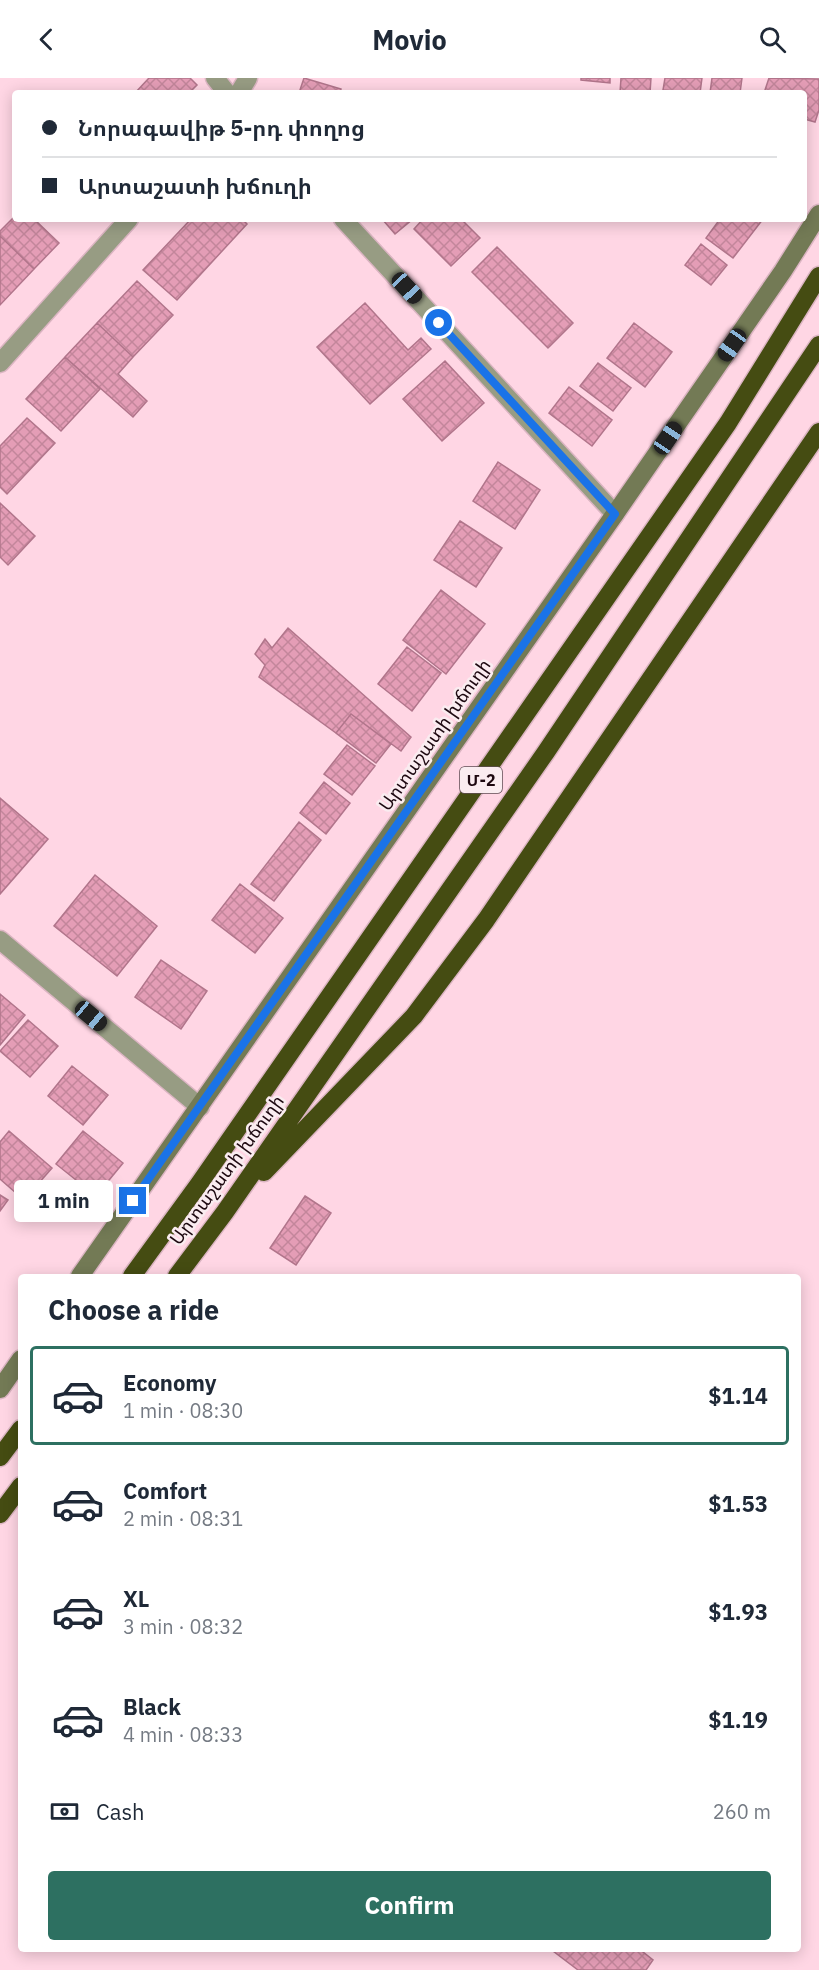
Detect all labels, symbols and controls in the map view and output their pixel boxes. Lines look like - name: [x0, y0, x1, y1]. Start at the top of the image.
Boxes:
- text: Movio: [372, 22, 447, 57]
- icon: back: [30, 23, 63, 56]
- icon: search: [756, 23, 789, 56]
- text: Նորագավիթ 5-րդ փողոց: [78, 113, 365, 142]
- text: Արտաշատի խճուղի: [78, 171, 312, 200]
- car: [388, 269, 426, 307]
- route start: [425, 309, 452, 336]
- car: [714, 325, 750, 365]
- car: [650, 418, 686, 458]
- street label: Արտաշատի խճուղի: [374, 654, 496, 815]
- road number: Մ-2: [460, 767, 502, 793]
- car: [71, 998, 111, 1034]
- street label: Արտաշատի խճուղի: [164, 1090, 289, 1249]
- callout: 1 min: [13, 1180, 112, 1222]
- text: 1 min: [37, 1187, 90, 1214]
- route end: [119, 1187, 146, 1214]
- text: Choose a ride: [48, 1292, 219, 1327]
- text: Economy: [123, 1368, 217, 1397]
- icon: car: [51, 1369, 105, 1423]
- text: $1.14: [708, 1381, 768, 1410]
- text: 1 min · 08:30: [123, 1397, 243, 1424]
- text: Comfort: [123, 1476, 207, 1505]
- icon: car: [51, 1477, 105, 1531]
- text: $1.53: [708, 1489, 768, 1518]
- text: 2 min · 08:31: [123, 1505, 243, 1532]
- text: XL: [123, 1584, 149, 1613]
- icon: car: [51, 1585, 105, 1639]
- text: $1.93: [708, 1597, 768, 1626]
- text: 3 min · 08:32: [123, 1613, 243, 1640]
- text: Black: [123, 1692, 181, 1721]
- icon: car: [51, 1693, 105, 1747]
- text: $1.19: [708, 1705, 768, 1734]
- text: 4 min · 08:33: [123, 1721, 243, 1748]
- icon: cash: [48, 1795, 81, 1828]
- text: Cash: [96, 1797, 145, 1826]
- text: 260 m: [713, 1798, 771, 1825]
- button: Confirm: [48, 1871, 771, 1940]

